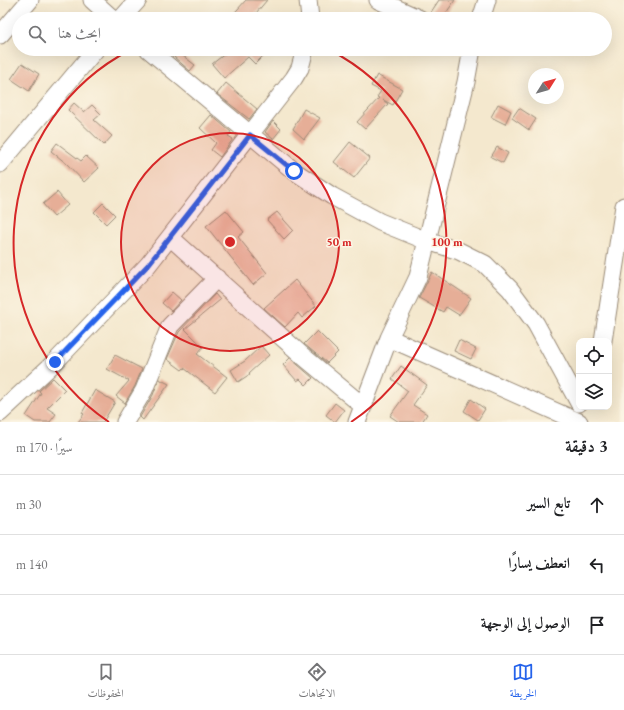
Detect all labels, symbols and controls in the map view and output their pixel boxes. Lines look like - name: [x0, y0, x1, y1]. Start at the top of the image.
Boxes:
- search box: [12, 12, 612, 56]
- icon: search: [26, 23, 48, 45]
- text: ابحث هنا: [58, 23, 101, 42]
- north arrow: [528, 68, 564, 104]
- route start: [285, 162, 303, 180]
- text: 50 m: [326, 234, 352, 250]
- text: 100 m: [431, 234, 463, 250]
- centre of rings: [223, 235, 237, 249]
- map controls: [576, 338, 612, 410]
- button: locate: [576, 338, 612, 374]
- route end: [46, 353, 64, 371]
- button: layers: [576, 374, 612, 410]
- text: 3 دقيقة: [565, 435, 608, 457]
- text: سيرًا · 170 m: [16, 439, 73, 456]
- text: تابع السير: [527, 493, 570, 512]
- icon: ahead: [586, 494, 608, 516]
- text: 30 m: [16, 496, 41, 513]
- text: انعطف يسارًا: [508, 553, 570, 572]
- icon: left: [586, 554, 608, 576]
- text: 140 m: [16, 556, 47, 573]
- text: الوصول إلى الوجهة: [481, 613, 570, 632]
- icon: arrive: [586, 614, 608, 636]
- tab: المحفوظات: [87, 661, 124, 704]
- tab: الاتجاهات: [298, 661, 335, 704]
- tab: الخريطة: [510, 661, 537, 704]

